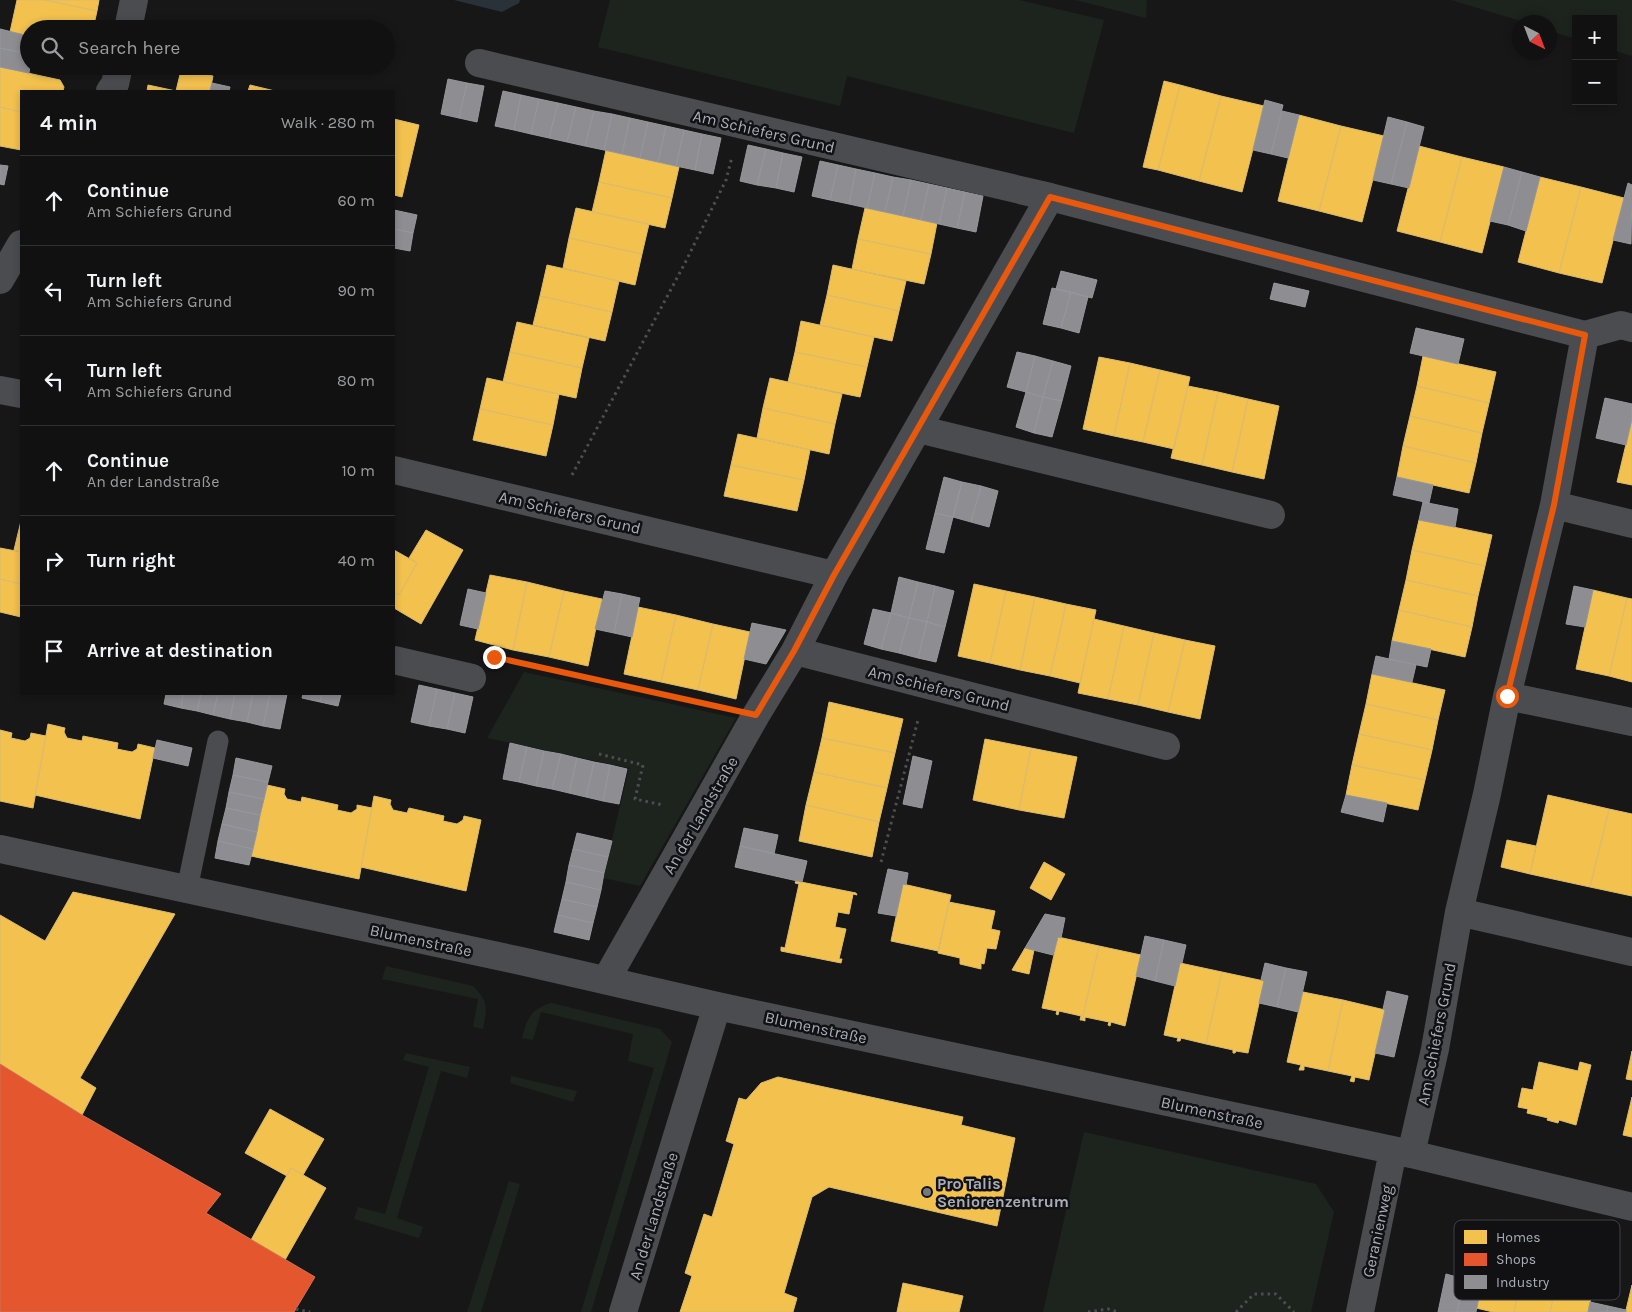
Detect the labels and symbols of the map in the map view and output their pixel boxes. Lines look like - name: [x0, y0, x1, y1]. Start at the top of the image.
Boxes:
- north arrow: [1512, 15, 1557, 60]
- street label: Am Schiefers Grund: [691, 106, 837, 157]
- street label: Am Schiefers Grund: [497, 487, 643, 538]
- route end: [483, 646, 506, 669]
- street label: Am Schiefers Grund: [866, 662, 1012, 715]
- route start: [1496, 685, 1519, 708]
- street label: An der Landstraße: [659, 753, 742, 877]
- street label: Blumenstraße: [368, 920, 474, 961]
- street label: Am Schiefers Grund: [1413, 961, 1460, 1107]
- street label: Blumenstraße: [763, 1007, 869, 1048]
- street label: Blumenstraße: [1159, 1092, 1265, 1133]
- street label: An der Landstraße: [625, 1150, 682, 1282]
- place label: Pro Talis Seniorenzentrum: [937, 1174, 1069, 1211]
- street label: Geranienweg: [1358, 1183, 1397, 1279]
- marker: Pro Talis Seniorenzentrum: [921, 1186, 933, 1198]
- legend: [1454, 1220, 1620, 1300]
- text: Homes: [1496, 1229, 1541, 1246]
- text: Shops: [1496, 1251, 1536, 1268]
- text: Industry: [1496, 1274, 1550, 1291]

